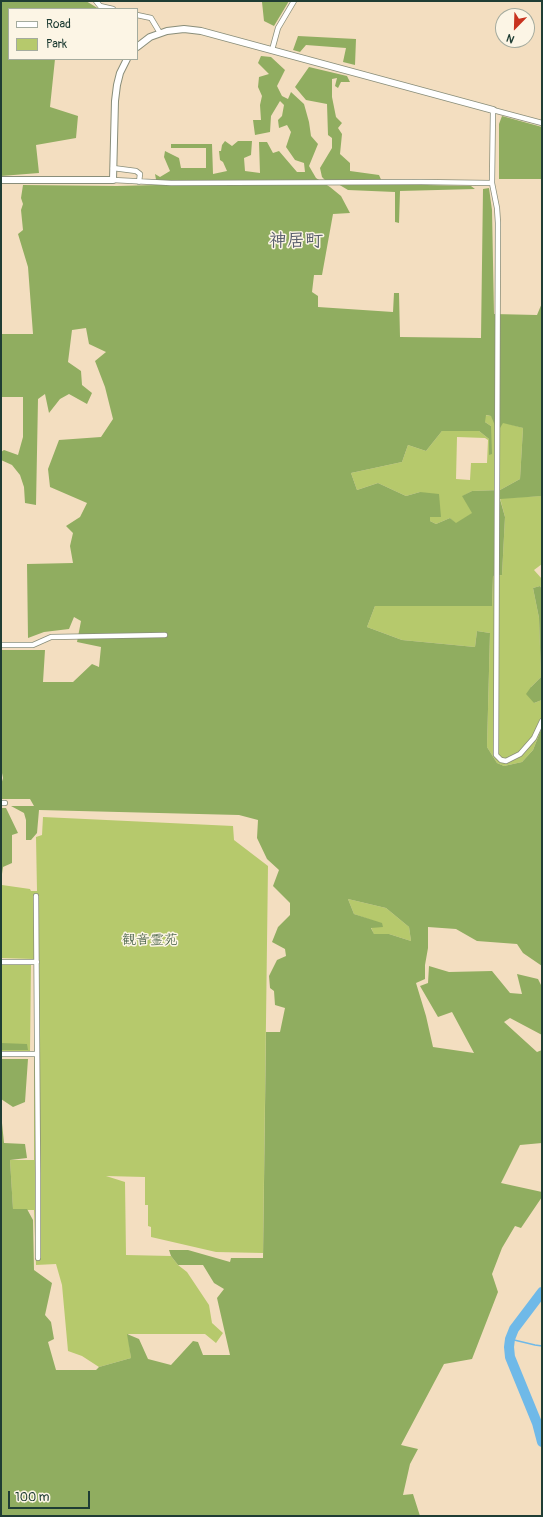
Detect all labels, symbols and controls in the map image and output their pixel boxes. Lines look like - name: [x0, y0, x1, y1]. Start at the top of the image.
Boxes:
- legend: [8, 8, 138, 60]
- north arrow: [495, 8, 535, 48]
- text: Road: [46, 17, 71, 32]
- text: N: [505, 31, 516, 46]
- text: Park: [46, 37, 67, 52]
- district label: 神居町: [269, 230, 323, 252]
- park label: 観音霊苑: [122, 932, 178, 948]
- scale bar: [10, 1483, 92, 1509]
- text: 100 m: [15, 1490, 49, 1505]

